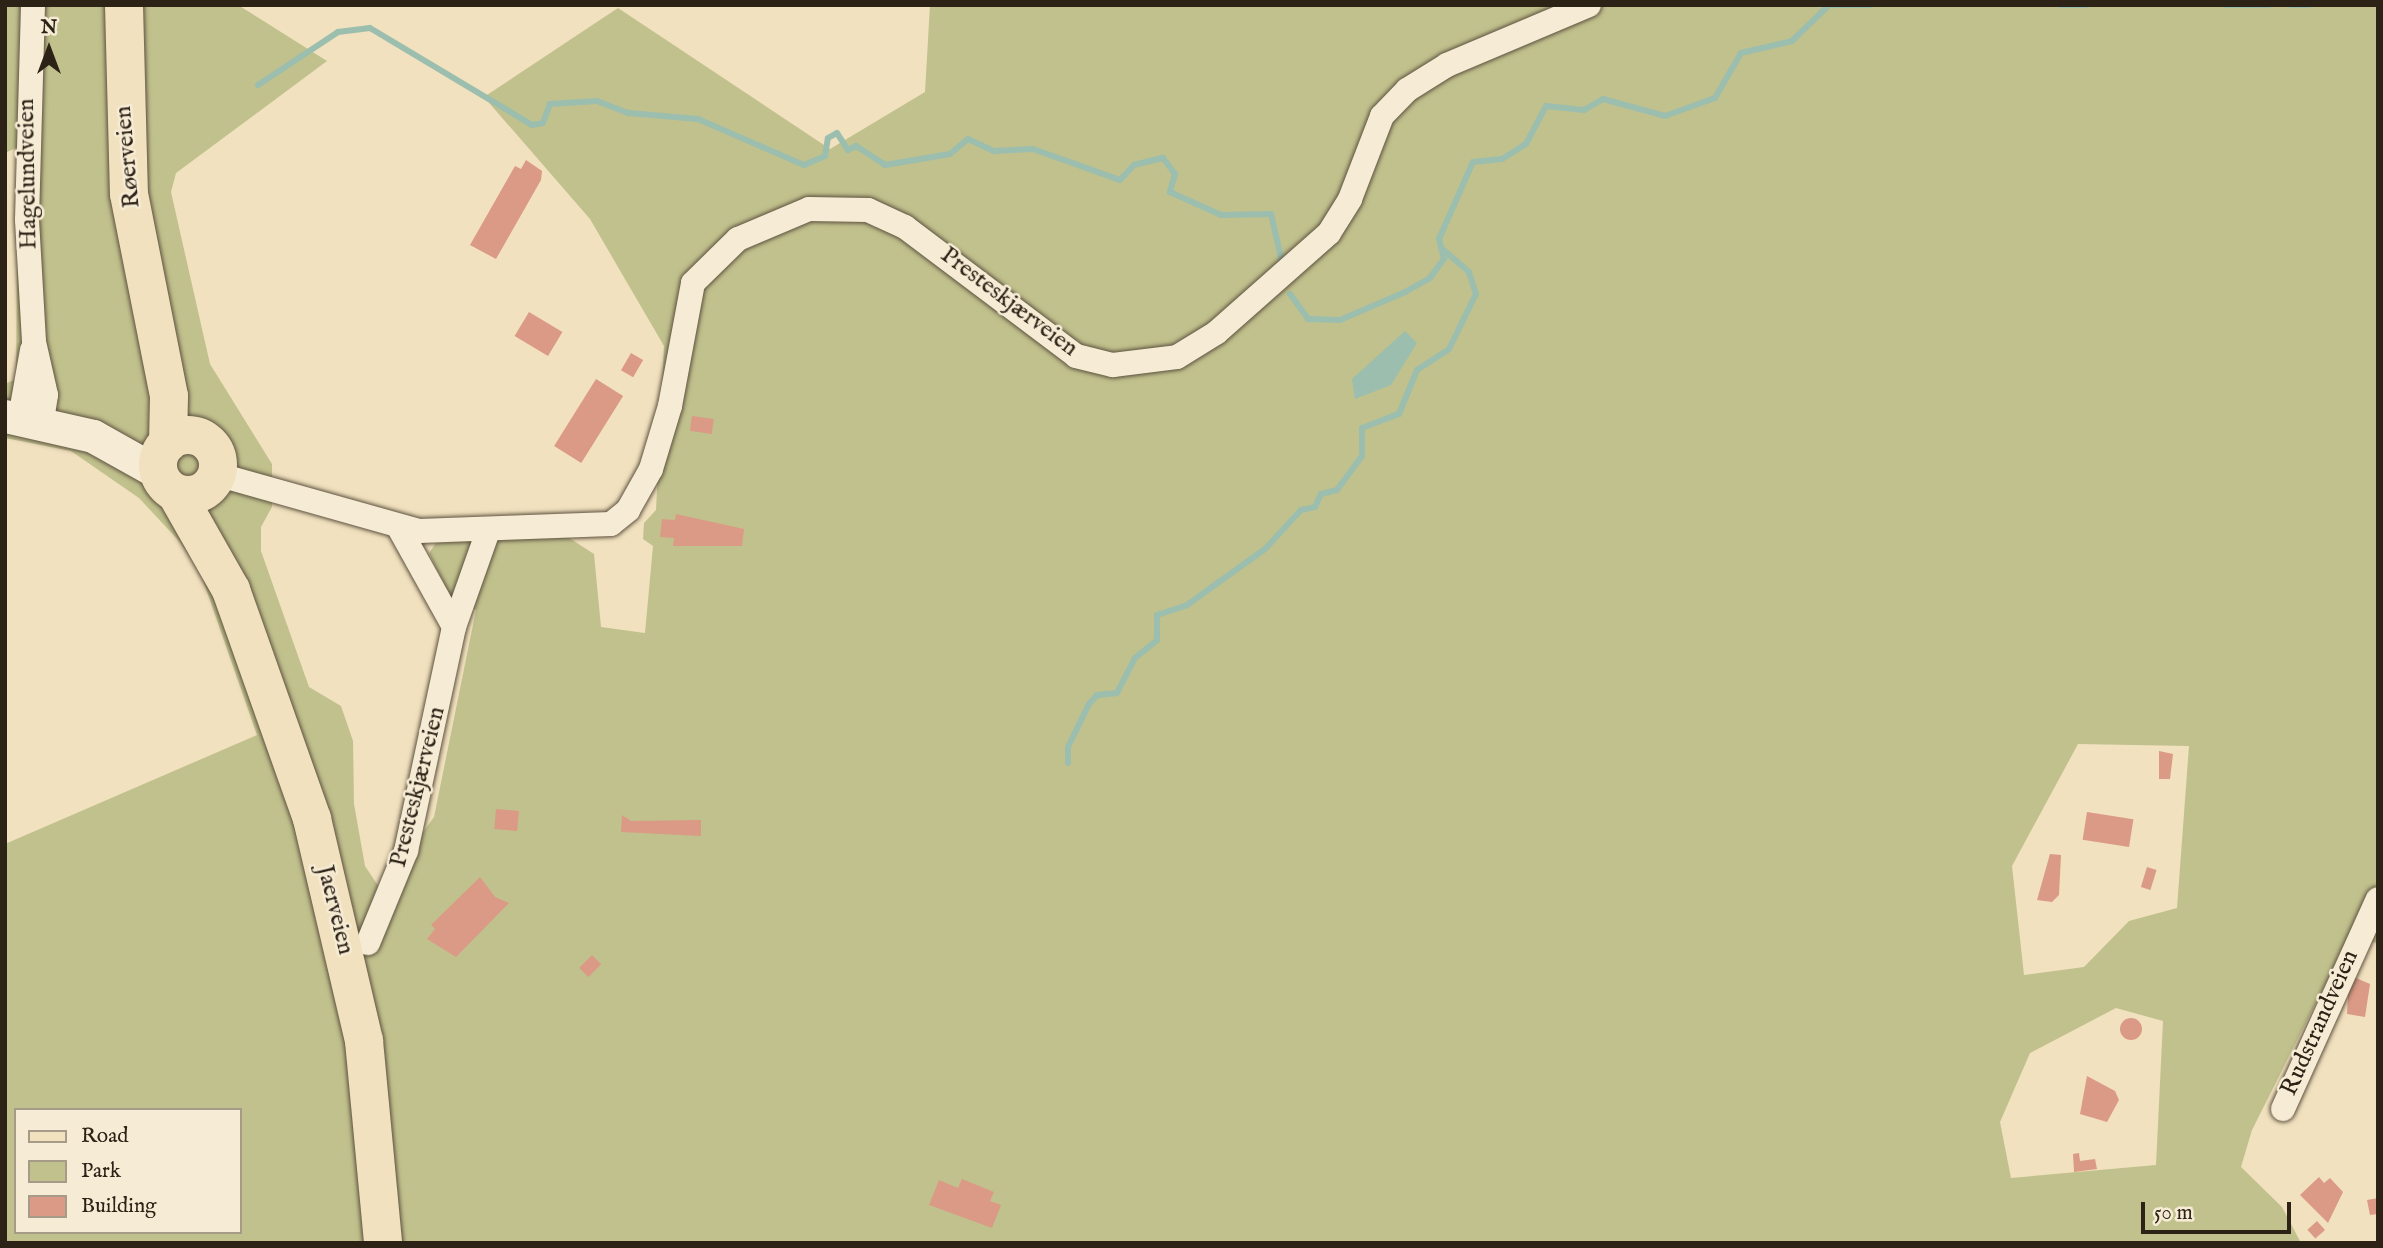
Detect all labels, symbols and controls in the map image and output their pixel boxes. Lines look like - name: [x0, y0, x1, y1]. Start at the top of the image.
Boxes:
- north arrow: [14, 14, 84, 84]
- text: N: [41, 16, 57, 40]
- street label: Hagelundveien: [12, 98, 44, 250]
- street label: Røerveien: [109, 105, 147, 209]
- street label: Presteskjærveien: [935, 241, 1083, 363]
- street label: Presteskjærveien: [384, 704, 452, 870]
- street label: Jaerveien: [310, 862, 360, 958]
- street label: Rudstrandveien: [2275, 946, 2365, 1100]
- legend: [14, 1108, 242, 1234]
- text: Road: [81, 1123, 128, 1150]
- text: Park: [81, 1158, 121, 1185]
- scale bar: [2145, 1188, 2296, 1232]
- text: Building: [81, 1193, 156, 1220]
- text: 50 m: [2154, 1200, 2193, 1227]

